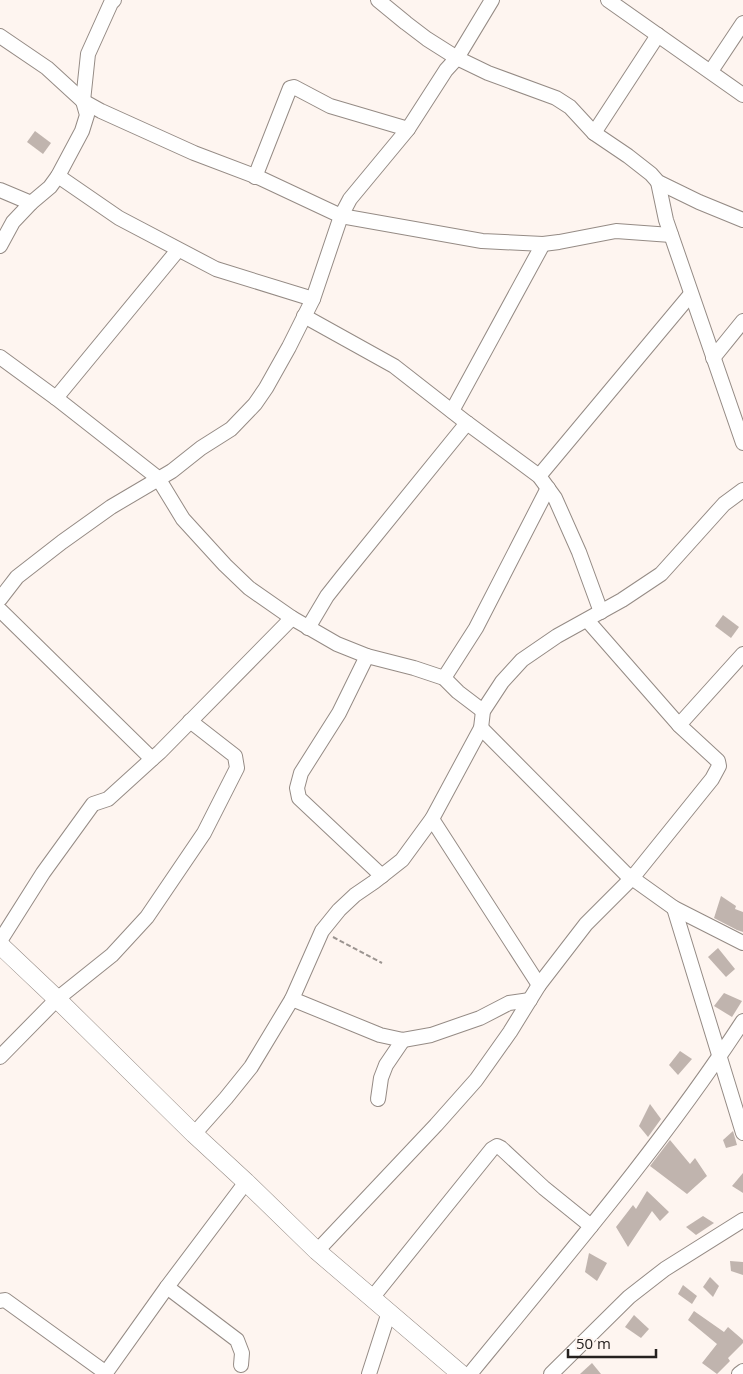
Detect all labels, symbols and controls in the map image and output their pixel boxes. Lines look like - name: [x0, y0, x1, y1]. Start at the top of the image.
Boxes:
- scale bar: [568, 1326, 656, 1358]
- text: 50 m: [576, 1333, 611, 1353]

